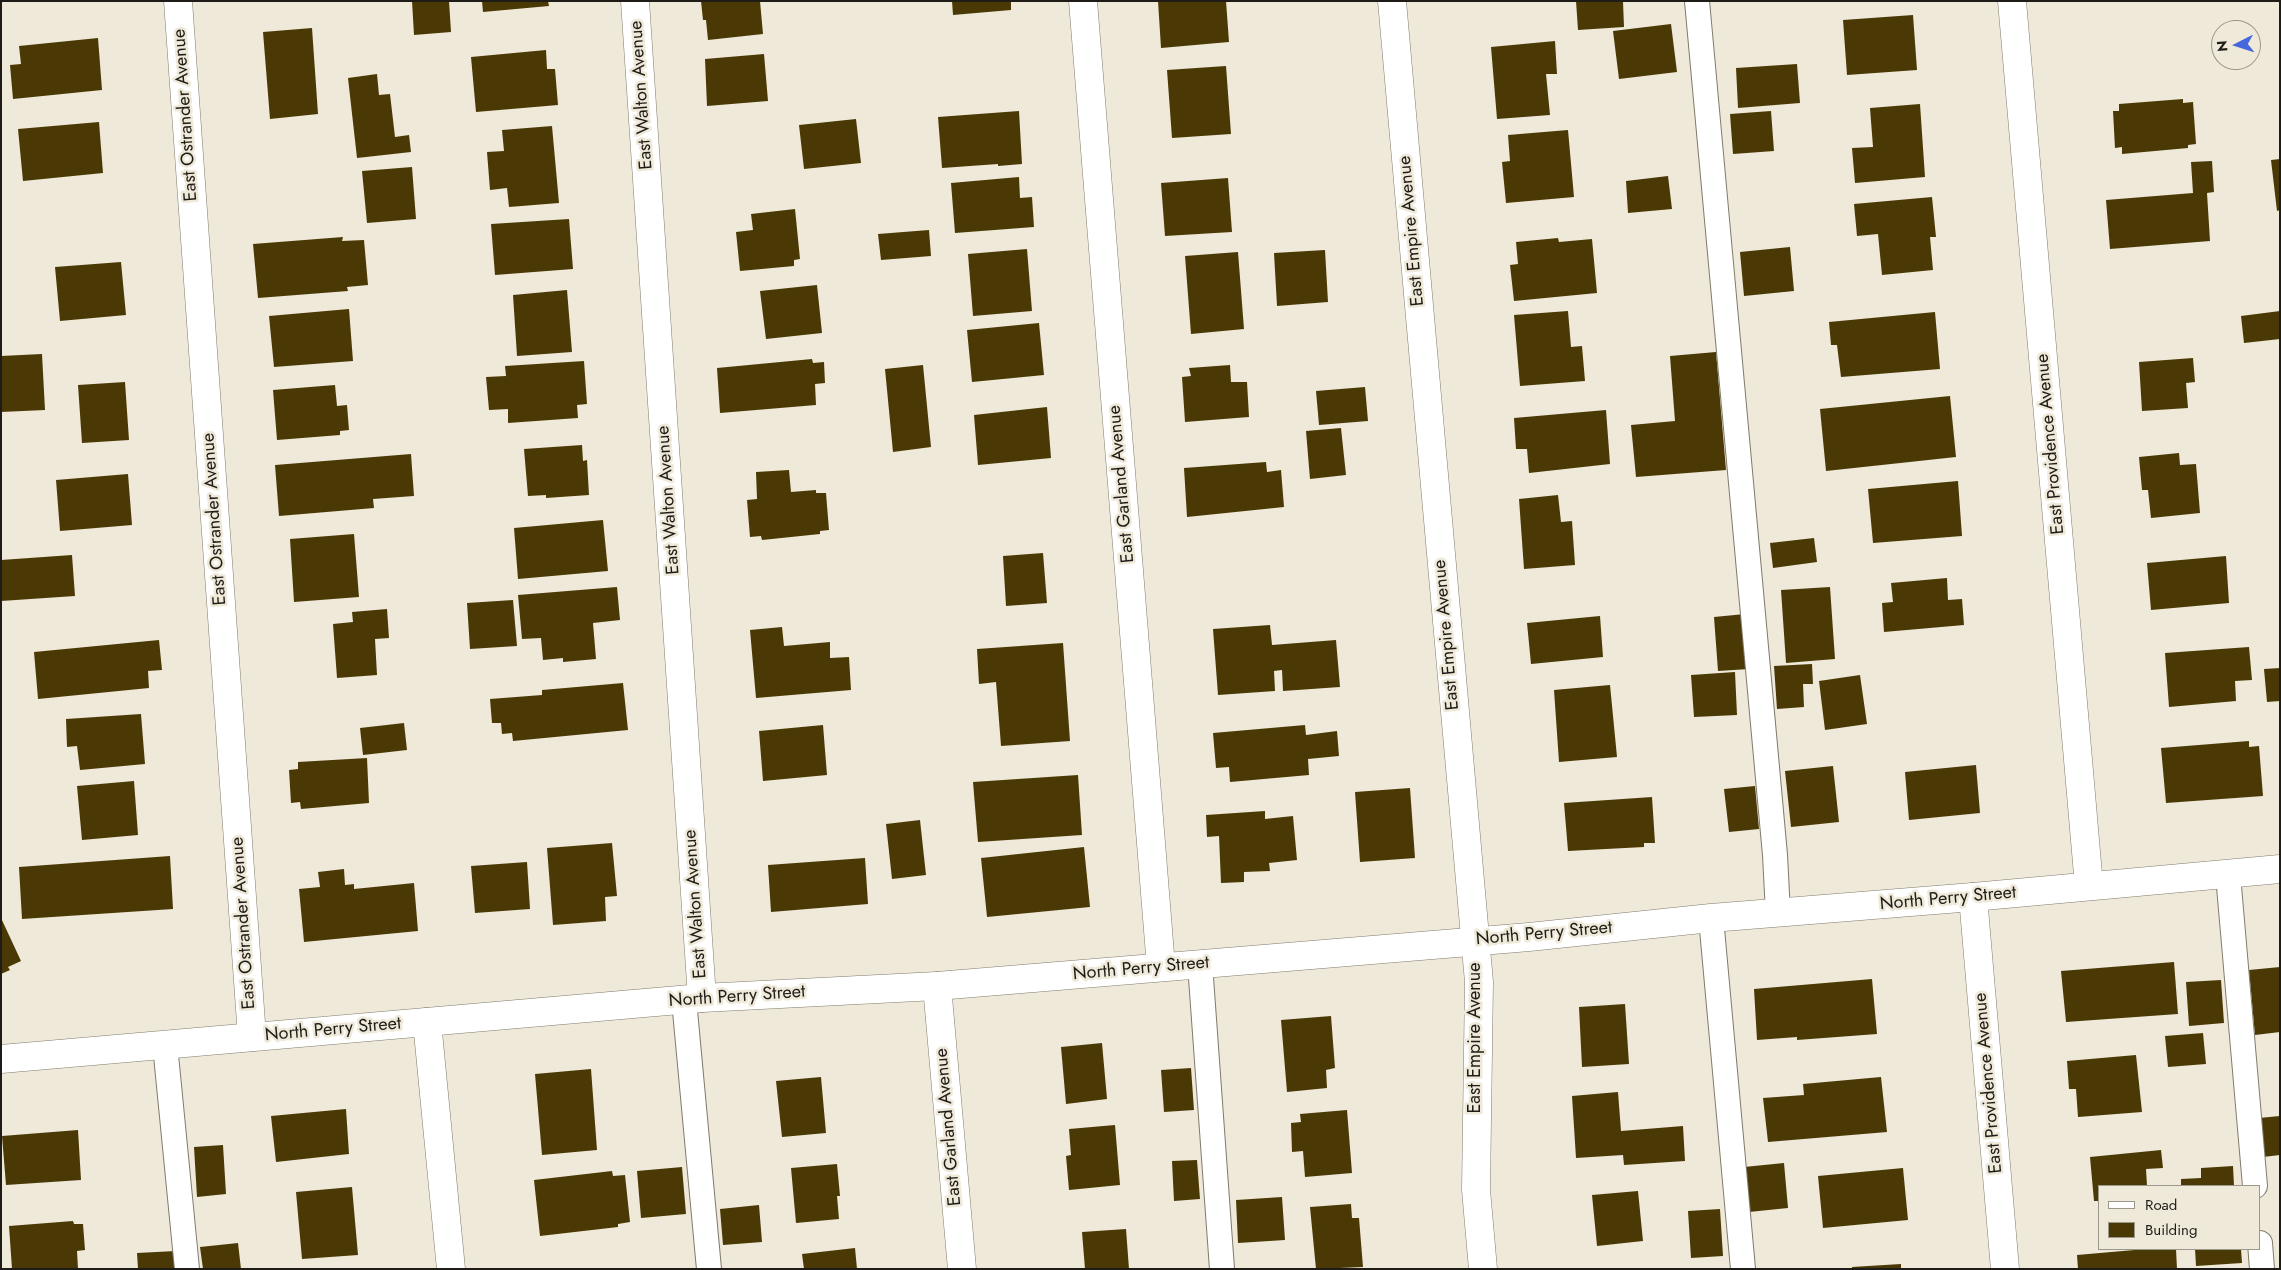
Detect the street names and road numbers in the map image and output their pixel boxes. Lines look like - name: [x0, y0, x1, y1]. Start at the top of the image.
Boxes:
- street label: East Walton Avenue: [626, 20, 658, 170]
- street label: East Ostrander Avenue: [169, 28, 203, 202]
- street label: East Empire Avenue: [1395, 155, 1429, 307]
- street label: East Providence Avenue: [2032, 353, 2070, 535]
- street label: East Garland Avenue: [1104, 404, 1140, 564]
- street label: East Walton Avenue: [653, 425, 685, 575]
- street label: East Ostrander Avenue: [198, 432, 232, 606]
- street label: East Empire Avenue: [1430, 559, 1464, 711]
- street label: East Walton Avenue: [680, 829, 712, 979]
- street label: East Ostrander Avenue: [227, 836, 261, 1010]
- street label: North Perry Street: [1879, 882, 2017, 916]
- street label: North Perry Street: [1475, 917, 1613, 951]
- street label: North Perry Street: [1072, 952, 1210, 986]
- street label: East Empire Avenue: [1465, 962, 1487, 1114]
- street label: North Perry Street: [668, 981, 806, 1013]
- street label: East Providence Avenue: [1970, 992, 2008, 1174]
- street label: North Perry Street: [264, 1013, 402, 1047]
- street label: East Garland Avenue: [931, 1047, 967, 1207]

